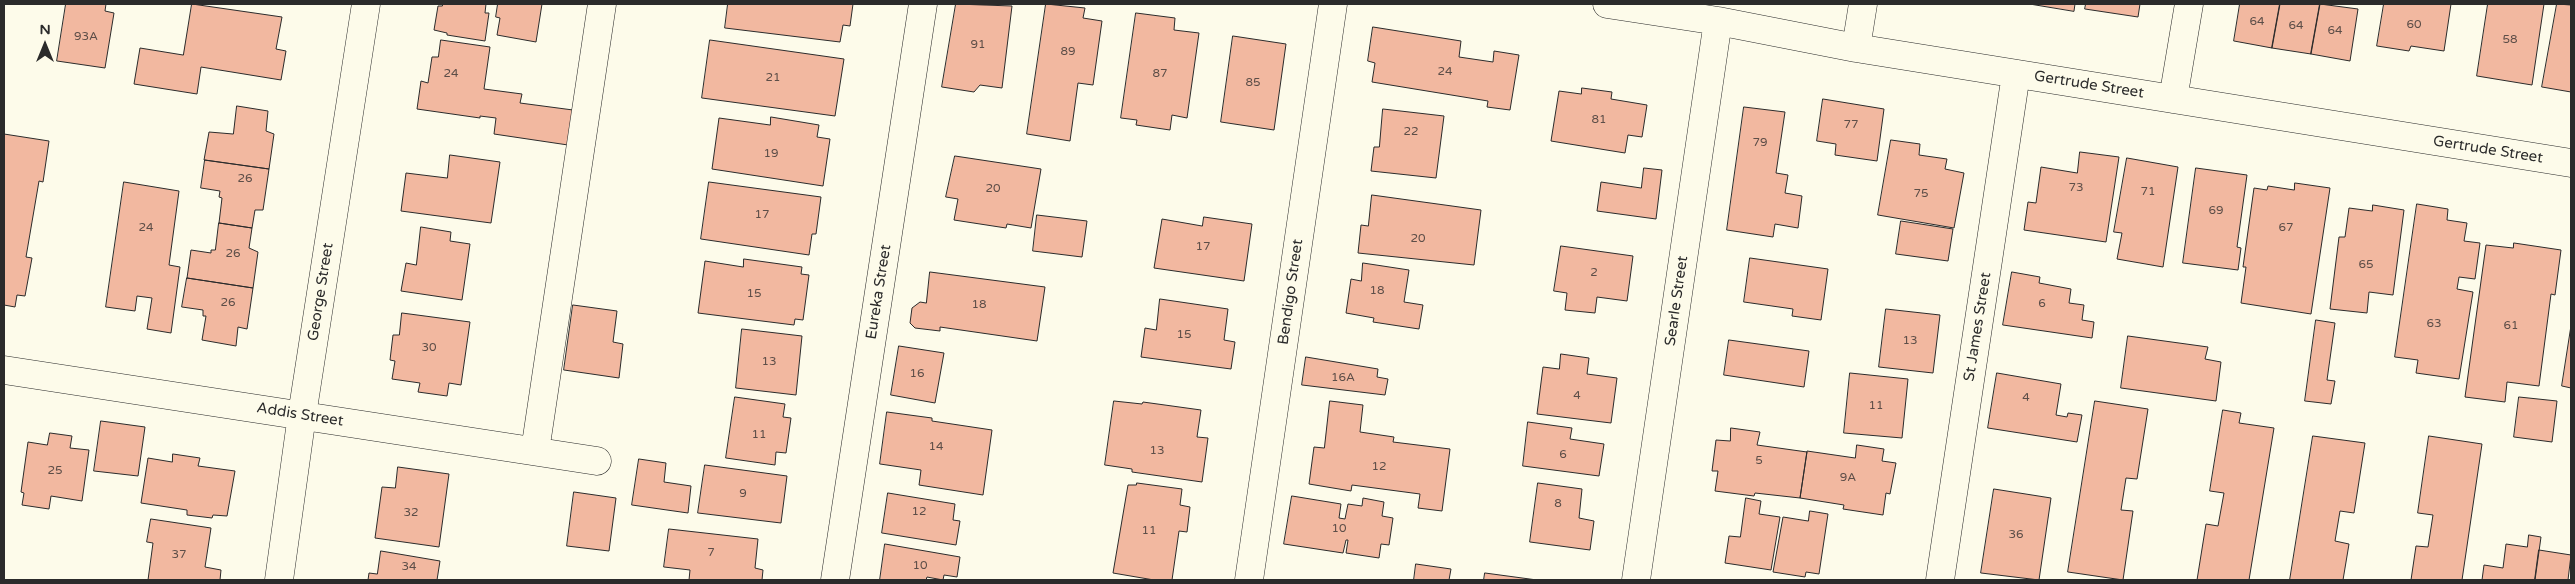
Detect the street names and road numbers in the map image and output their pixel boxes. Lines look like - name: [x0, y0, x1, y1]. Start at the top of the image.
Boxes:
- street label: Gertrude Street: [2033, 67, 2145, 103]
- street label: Gertrude Street: [2432, 132, 2544, 168]
- street label: Bendigo Street: [1275, 238, 1307, 346]
- street label: George Street: [304, 242, 338, 342]
- street label: Eureka Street: [863, 243, 895, 341]
- street label: Searle Street: [1662, 255, 1692, 347]
- street label: St James Street: [1960, 271, 1996, 383]
- street label: Addis Street: [255, 399, 345, 431]

